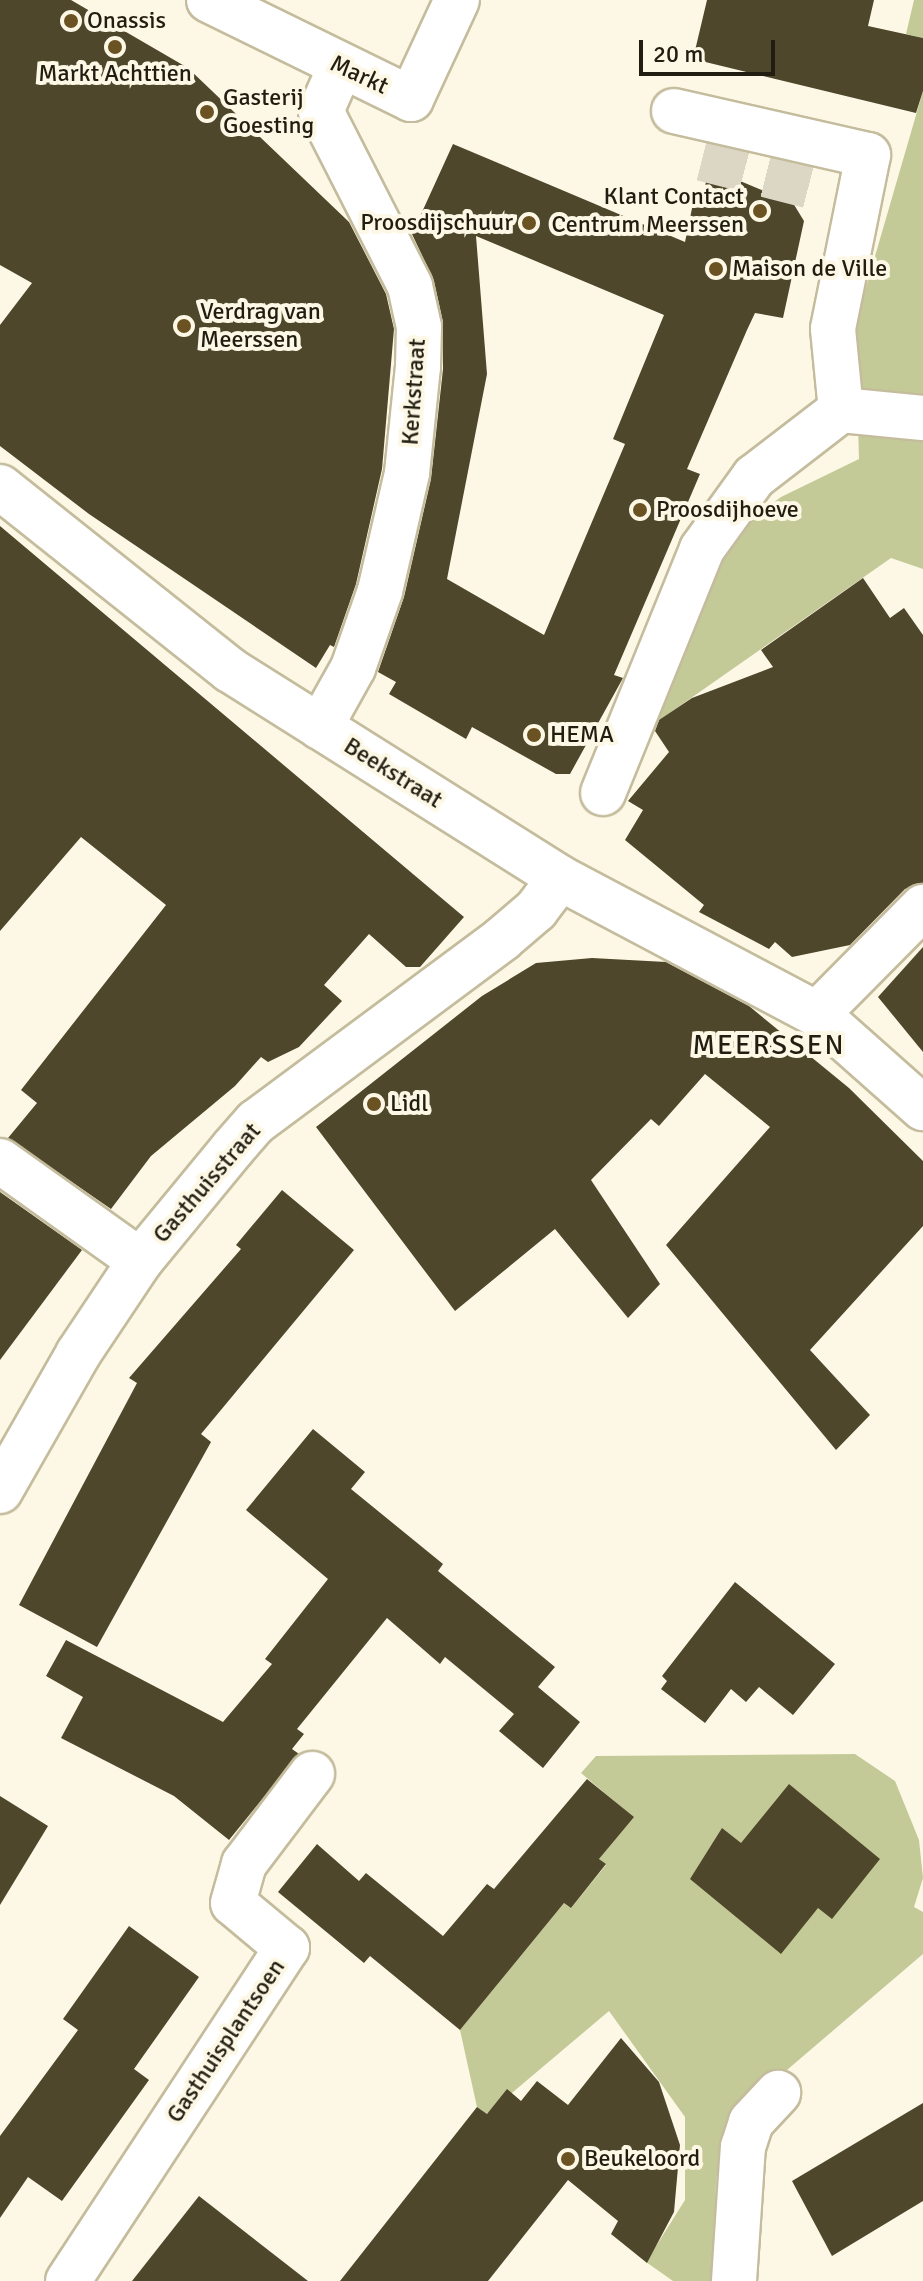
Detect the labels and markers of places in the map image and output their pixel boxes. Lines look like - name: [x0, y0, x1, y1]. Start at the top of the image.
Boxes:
- place label: Onassis: [87, 7, 166, 35]
- marker: Onassis: [62, 12, 80, 30]
- marker: Markt Achttien: [106, 38, 124, 56]
- place label: Markt Achttien: [38, 60, 192, 88]
- place label: Gasterij Goesting: [223, 84, 314, 140]
- marker: Gasterij Goesting: [198, 103, 216, 121]
- place label: Klant Contact Centrum Meerssen: [551, 183, 744, 239]
- marker: Klant Contact Centrum Meerssen: [751, 202, 769, 220]
- place label: Proosdijschuur: [360, 209, 513, 237]
- marker: Proosdijschuur: [520, 214, 538, 232]
- place label: Maison de Ville: [732, 255, 887, 283]
- marker: Maison de Ville: [707, 260, 725, 278]
- place label: Verdrag van Meerssen: [200, 298, 321, 354]
- marker: Verdrag van Meerssen: [175, 317, 193, 335]
- place label: Proosdijhoeve: [656, 496, 799, 524]
- marker: Proosdijhoeve: [631, 501, 649, 519]
- place label: HEMA: [550, 721, 614, 749]
- marker: HEMA: [525, 726, 543, 744]
- place label: Lidl: [390, 1090, 428, 1118]
- marker: Lidl: [365, 1095, 383, 1113]
- place label: Beukeloord: [584, 2145, 700, 2173]
- marker: Beukeloord: [559, 2150, 577, 2168]

